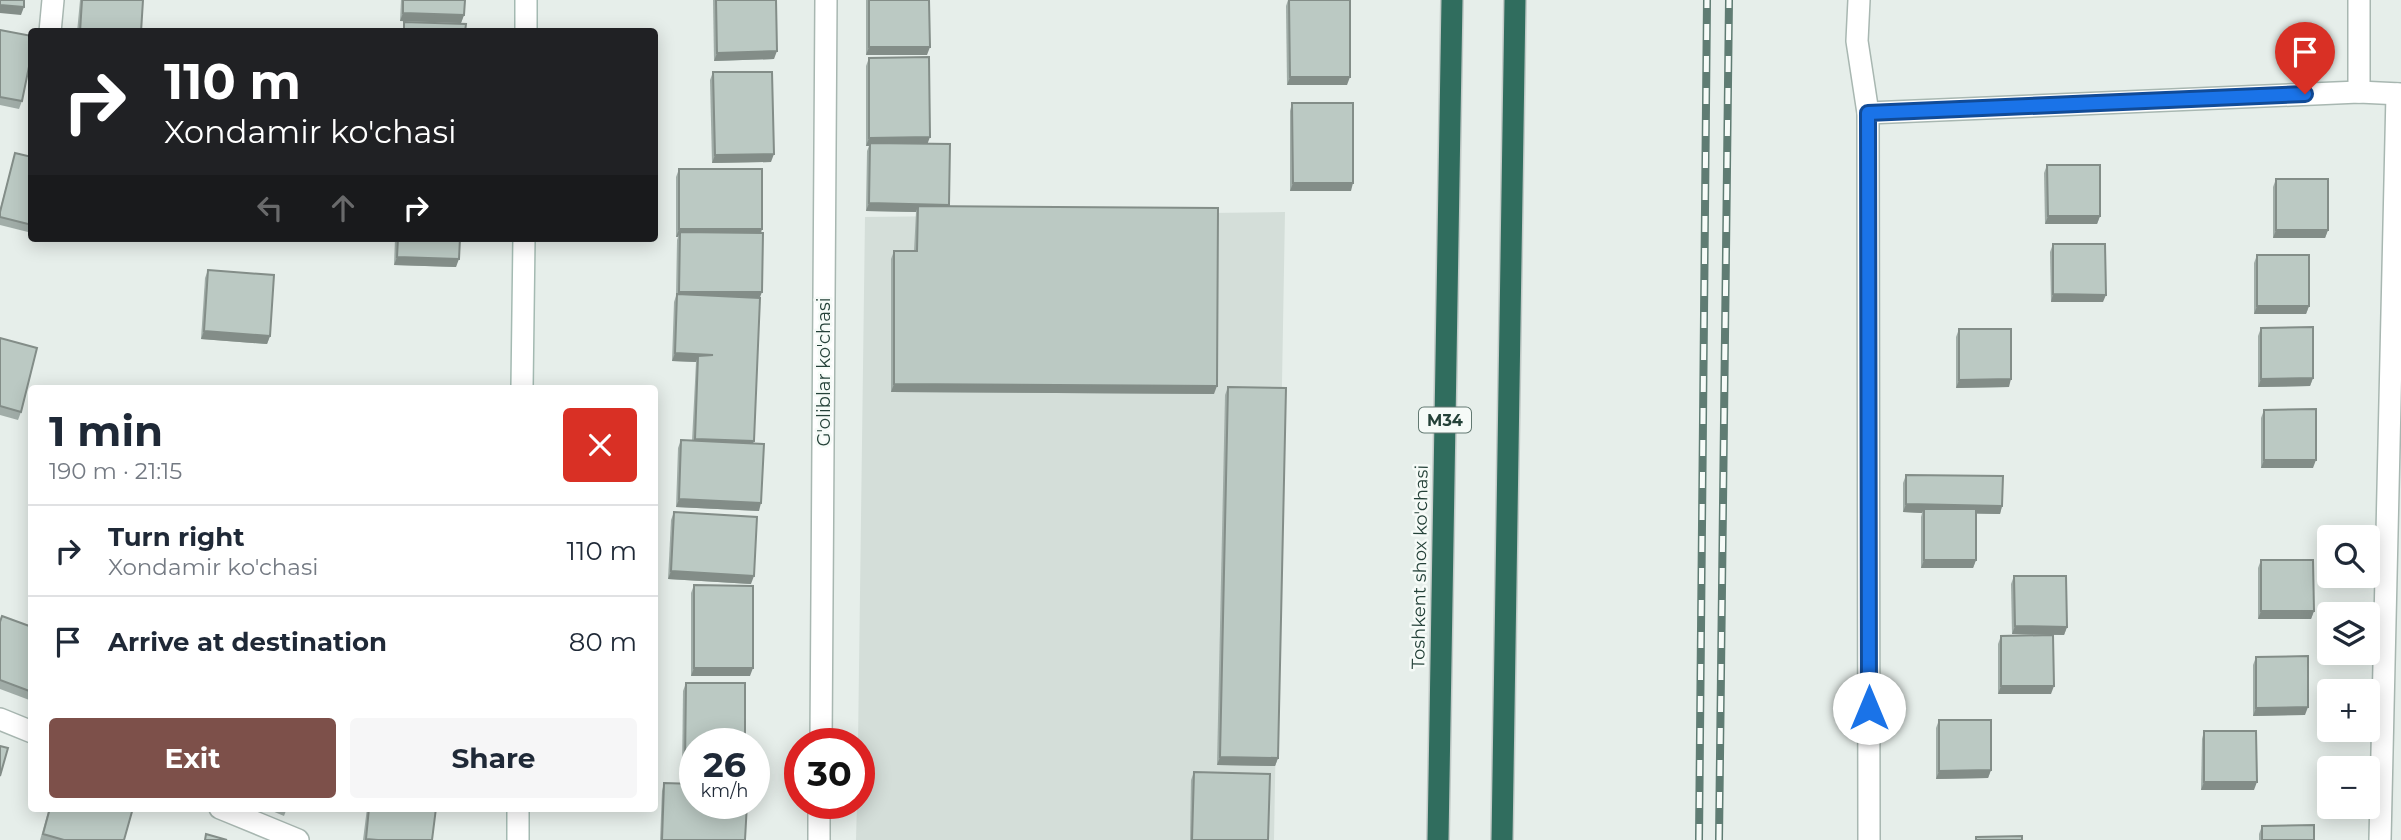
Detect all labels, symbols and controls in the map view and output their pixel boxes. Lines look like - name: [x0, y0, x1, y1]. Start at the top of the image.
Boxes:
- pin: [2275, 22, 2335, 94]
- icon: arrive: [2286, 33, 2324, 71]
- text: 110 m: [164, 52, 301, 111]
- icon: right: [49, 56, 140, 147]
- text: Xondamir ko'chasi: [164, 112, 457, 151]
- icon: left: [251, 189, 289, 227]
- icon: ahead: [324, 189, 362, 227]
- icon: right: [397, 189, 435, 227]
- street label: G'oliblar ko'chasi: [813, 297, 835, 447]
- text: 1 min: [49, 405, 163, 457]
- button: close: [563, 408, 637, 482]
- road number: M34: [1419, 408, 1471, 432]
- text: 190 m · 21:15: [49, 457, 182, 485]
- street label: Toshkent shox ko'chasi: [1407, 465, 1433, 669]
- text: Turn right: [108, 521, 244, 553]
- map controls: [2317, 525, 2380, 819]
- button: search: [2317, 525, 2380, 588]
- icon: right: [49, 532, 87, 570]
- text: 110 m: [567, 535, 637, 567]
- text: Xondamir ko'chasi: [108, 553, 318, 581]
- button: layers: [2317, 602, 2380, 665]
- icon: arrive: [49, 623, 87, 661]
- text: Arrive at destination: [108, 626, 387, 658]
- text: 80 m: [569, 626, 637, 658]
- position arrow: [1832, 671, 1906, 745]
- button: +: [2317, 679, 2380, 742]
- button: Exit: [49, 718, 336, 798]
- button: Share: [350, 718, 637, 798]
- speed limit sign: 30: [784, 728, 875, 819]
- text: 26: [703, 743, 746, 786]
- button: −: [2317, 756, 2380, 819]
- text: km/h: [700, 780, 749, 802]

